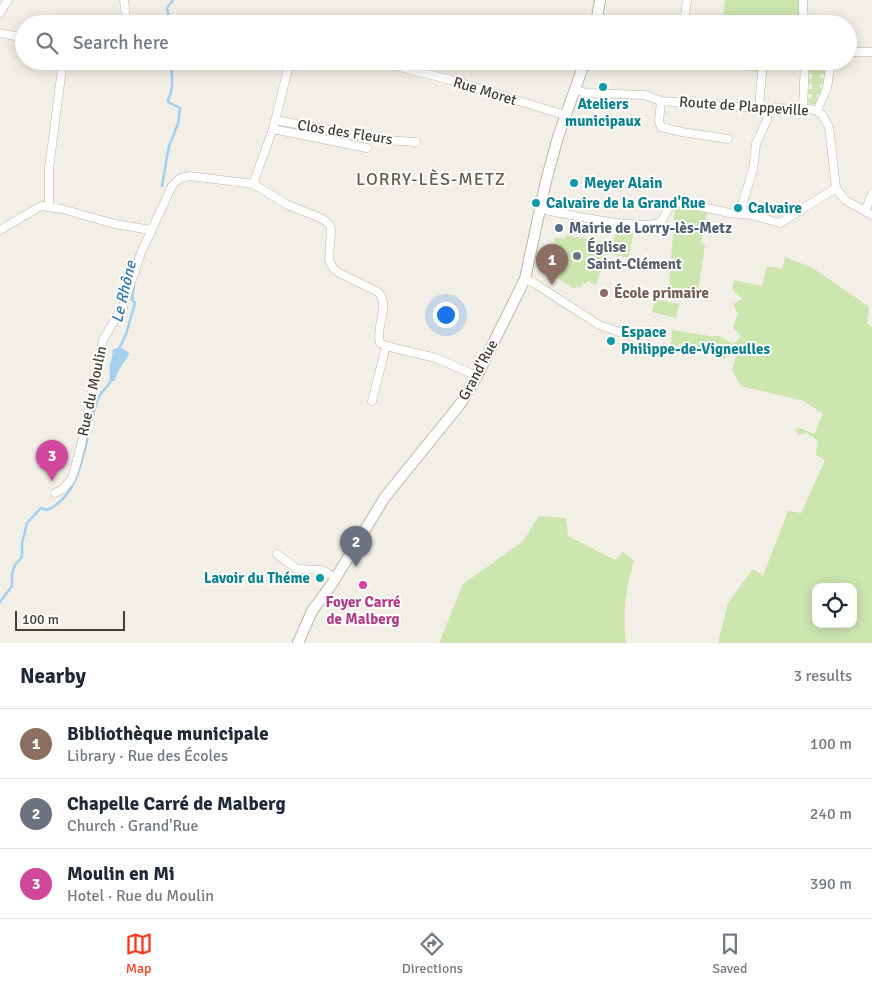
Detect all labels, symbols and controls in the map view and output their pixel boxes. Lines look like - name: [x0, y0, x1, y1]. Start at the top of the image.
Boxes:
- search box: [15, 15, 857, 70]
- icon: search: [33, 29, 61, 57]
- text: Search here: [73, 31, 169, 55]
- street label: Rue Moret: [451, 73, 519, 109]
- marker: Ateliers municipaux: [597, 81, 609, 93]
- street label: Route de Plappeville: [679, 92, 809, 120]
- place label: Ateliers municipaux: [565, 95, 642, 130]
- street label: Clos des Fleurs: [296, 116, 394, 148]
- district label: LORRY-LÈS-METZ: [356, 168, 506, 190]
- place label: Meyer Alain: [584, 174, 662, 192]
- marker: Meyer Alain: [568, 177, 580, 189]
- place label: Calvaire de la Grand'Rue: [546, 194, 705, 212]
- marker: Calvaire de la Grand'Rue: [530, 197, 542, 209]
- place label: Calvaire: [748, 199, 802, 217]
- marker: Calvaire: [732, 202, 744, 214]
- place label: Mairie de Lorry-lès-Metz: [569, 219, 732, 237]
- marker: Mairie de Lorry-lès-Metz: [553, 222, 565, 234]
- place label: Église Saint-Clément: [587, 237, 682, 273]
- pin: 1: [536, 244, 568, 285]
- marker: Église Saint-Clément: [571, 250, 583, 262]
- water label: Le Rhône: [107, 258, 141, 325]
- place label: École primaire: [614, 283, 709, 302]
- marker: École primaire: [598, 287, 610, 299]
- your location: [433, 302, 459, 328]
- place label: Espace Philippe-de-Vigneulles: [621, 323, 770, 358]
- marker: Espace Philippe-de-Vigneulles: [605, 335, 617, 347]
- street label: Grand'Rue: [455, 337, 501, 403]
- street label: Rue du Moulin: [74, 344, 110, 438]
- pin: 3: [36, 440, 68, 481]
- pin: 2: [340, 526, 372, 567]
- place label: Lavoir du Théme: [204, 569, 310, 587]
- marker: Lavoir du Théme: [314, 572, 326, 584]
- marker: Foyer Carré de Malberg: [357, 579, 369, 591]
- map controls: [812, 583, 857, 628]
- button: locate: [812, 583, 857, 628]
- place label: Foyer Carré de Malberg: [325, 593, 401, 628]
- scale bar: [15, 608, 125, 631]
- text: 100 m: [22, 611, 59, 628]
- text: Nearby: [20, 663, 86, 689]
- text: 3 results: [793, 666, 852, 686]
- text: Bibliothèque municipale: [67, 722, 269, 746]
- text: 1: [32, 734, 40, 754]
- text: 100 m: [810, 734, 852, 754]
- text: Library · Rue des Écoles: [67, 746, 228, 766]
- text: Chapelle Carré de Malberg: [67, 792, 286, 816]
- text: 2: [32, 804, 40, 824]
- text: 240 m: [810, 804, 852, 824]
- text: Church · Grand'Rue: [67, 816, 199, 836]
- text: Moulin en Mi: [67, 862, 175, 886]
- text: 3: [32, 874, 40, 894]
- text: 390 m: [810, 874, 852, 894]
- text: Hotel · Rue du Moulin: [67, 886, 214, 906]
- tab: Map: [125, 930, 153, 977]
- tab: Directions: [402, 930, 463, 977]
- tab: Saved: [712, 930, 747, 977]

